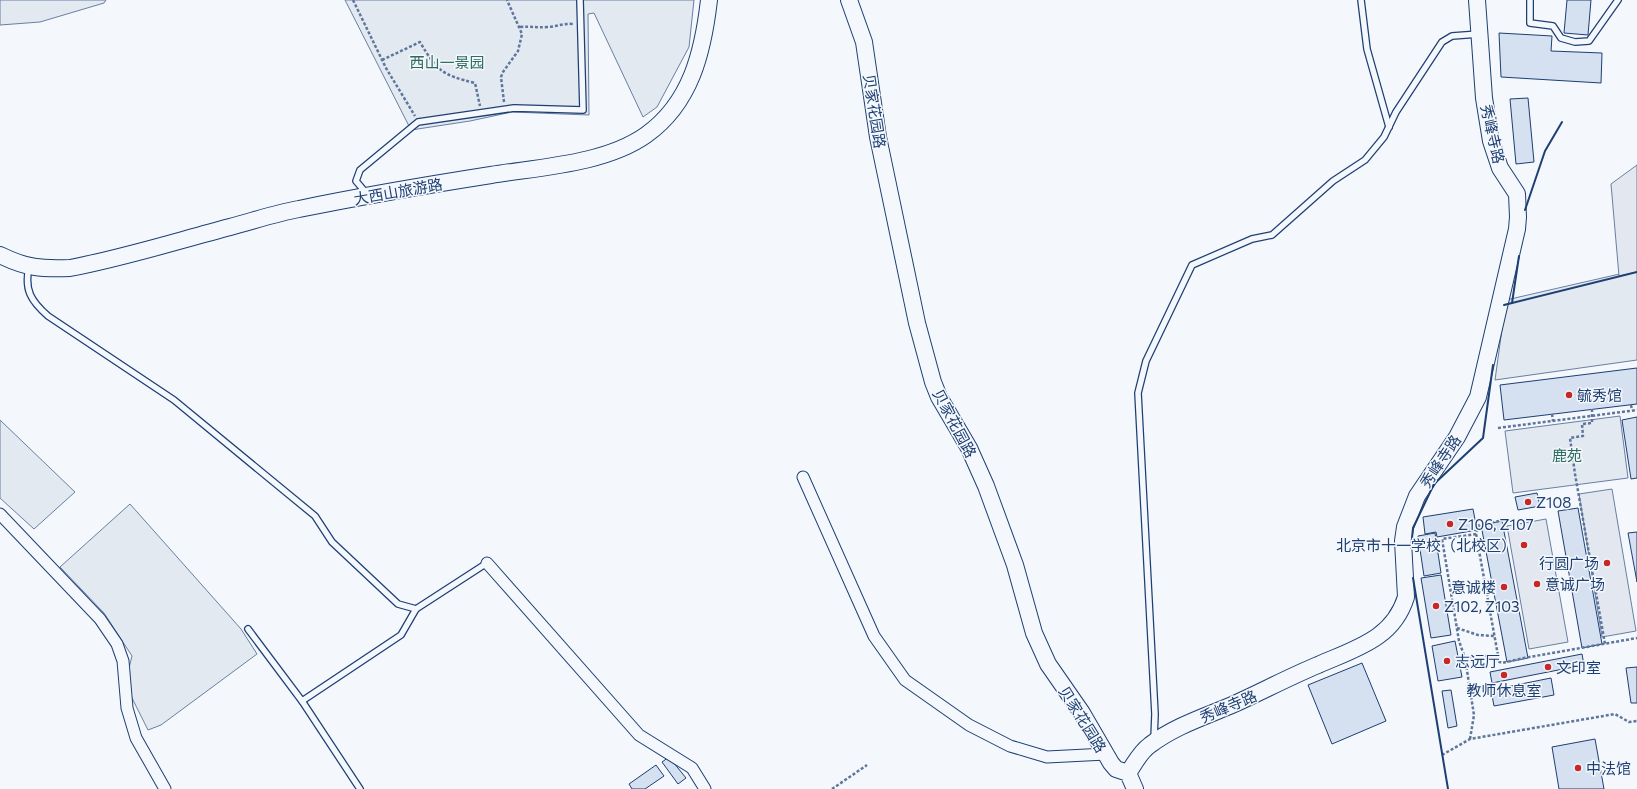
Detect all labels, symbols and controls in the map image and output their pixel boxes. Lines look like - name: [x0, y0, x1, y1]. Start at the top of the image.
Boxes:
- park label: 西山一景园: [409, 53, 485, 71]
- street label: 贝家花园路: [860, 73, 890, 149]
- street label: 秀峰寺路: [1477, 103, 1509, 165]
- street label: 大西山旅游路: [352, 174, 444, 208]
- street label: 贝家花园路: [929, 386, 981, 460]
- place label: 毓秀馆: [1577, 386, 1622, 404]
- marker: 毓秀馆: [1564, 390, 1574, 400]
- street label: 秀峰寺路: [1416, 431, 1464, 491]
- park label: 鹿苑: [1552, 446, 1582, 464]
- place label: Z108: [1536, 493, 1571, 511]
- marker: Z108: [1523, 497, 1533, 507]
- place label: Z106, Z107: [1458, 515, 1534, 533]
- marker: Z106, Z107: [1445, 519, 1455, 529]
- place label: 北京市十一学校（北校区）: [1336, 536, 1516, 554]
- marker: 北京市十一学校（北校区）: [1519, 540, 1529, 550]
- place label: 行圆广场: [1539, 554, 1599, 572]
- marker: 行圆广场: [1602, 558, 1612, 568]
- place label: 意诚广场: [1545, 575, 1605, 593]
- place label: 意诚楼: [1451, 578, 1496, 596]
- marker: 意诚广场: [1532, 579, 1542, 589]
- marker: 意诚楼: [1499, 582, 1509, 592]
- place label: Z102, Z103: [1444, 597, 1520, 615]
- marker: Z102, Z103: [1431, 601, 1441, 611]
- place label: 志远厅: [1455, 652, 1500, 670]
- marker: 志远厅: [1442, 656, 1452, 666]
- place label: 文印室: [1556, 658, 1601, 676]
- marker: 文印室: [1543, 662, 1553, 672]
- marker: 教师休息室: [1499, 670, 1509, 680]
- place label: 教师休息室: [1466, 681, 1542, 699]
- street label: 贝家花园路: [1055, 682, 1111, 756]
- street label: 秀峰寺路: [1197, 686, 1259, 726]
- place label: 中法馆: [1586, 759, 1631, 777]
- marker: 中法馆: [1573, 763, 1583, 773]

